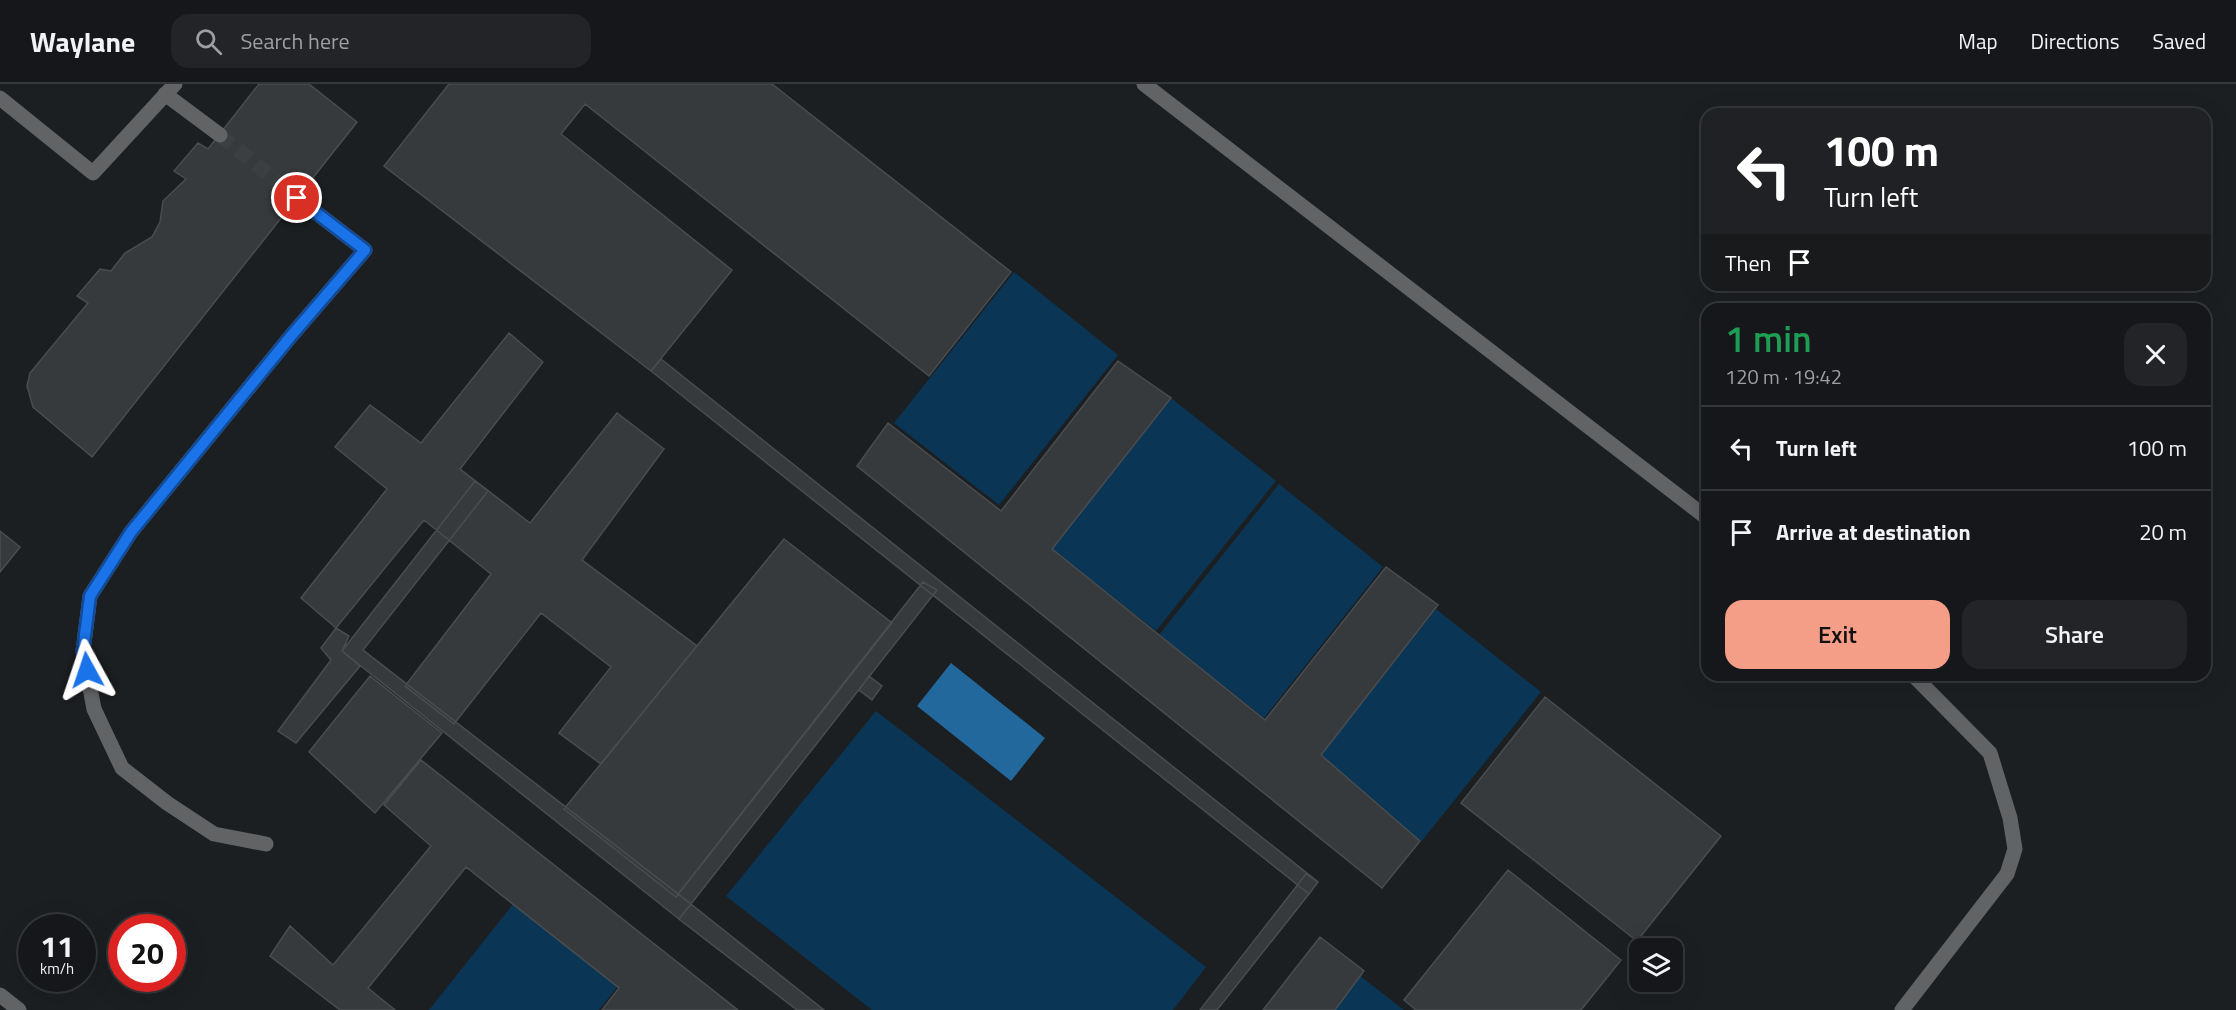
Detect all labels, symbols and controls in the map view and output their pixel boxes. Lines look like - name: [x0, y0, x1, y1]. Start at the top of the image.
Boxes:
- search box: [171, 14, 591, 68]
- text: Waylane: [30, 20, 135, 63]
- text: Search here: [240, 24, 350, 58]
- icon: search: [192, 25, 225, 58]
- text: Map: [1958, 25, 1998, 57]
- text: Directions: [2031, 25, 2120, 57]
- text: Saved: [2153, 25, 2206, 57]
- text: 100 m: [1824, 118, 1939, 182]
- icon: left: [1725, 132, 1803, 210]
- pin: [271, 172, 322, 223]
- text: Turn left: [1824, 176, 1918, 217]
- icon: arrive: [280, 181, 313, 214]
- text: Then: [1725, 246, 1771, 280]
- icon: arrive: [1783, 246, 1816, 279]
- text: 1 min: [1725, 311, 1812, 366]
- button: close: [2124, 323, 2187, 386]
- text: 120 m · 19:42: [1725, 361, 1842, 392]
- text: Turn left: [1776, 431, 1857, 465]
- text: 100 m: [2127, 431, 2187, 465]
- icon: left: [1725, 432, 1758, 465]
- text: Arrive at destination: [1776, 515, 1971, 549]
- text: 20 m: [2139, 515, 2187, 549]
- icon: arrive: [1725, 516, 1758, 549]
- button: Exit: [1725, 600, 1950, 669]
- button: Share: [1962, 600, 2187, 669]
- position arrow: [55, 638, 119, 702]
- speed limit sign: 20: [108, 914, 186, 992]
- text: 11: [40, 923, 74, 969]
- map controls: [1629, 938, 1683, 992]
- button: layers: [1629, 938, 1683, 992]
- text: km/h: [40, 957, 74, 980]

